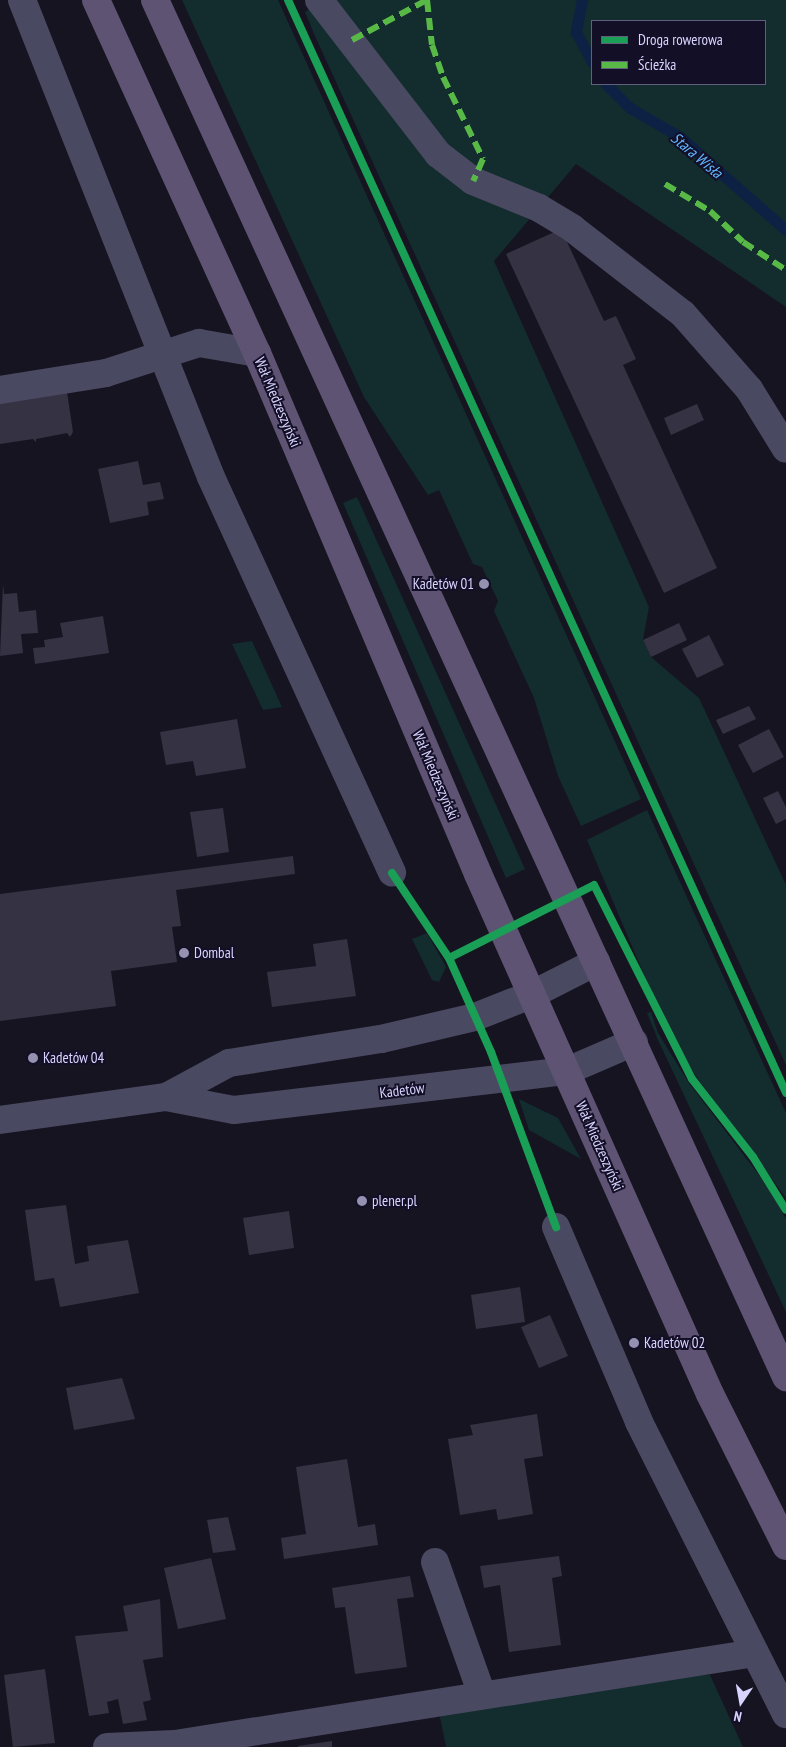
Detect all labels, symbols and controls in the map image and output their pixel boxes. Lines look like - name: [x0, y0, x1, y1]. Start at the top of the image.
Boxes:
- legend: [591, 20, 766, 85]
- text: Droga rowerowa: [638, 30, 723, 49]
- text: Ścieżka: [638, 55, 676, 74]
- water label: Stara Wisła: [667, 128, 727, 182]
- street label: Wał Miedzeszyński: [251, 354, 305, 450]
- place label: Kadetów 01: [412, 575, 474, 593]
- marker: Kadetów 01: [478, 578, 490, 590]
- street label: Wał Miedzeszyński: [409, 727, 463, 823]
- place label: Dombal: [194, 944, 234, 962]
- marker: Dombal: [178, 947, 190, 959]
- place label: Kadetów 04: [43, 1049, 105, 1067]
- marker: Kadetów 04: [27, 1052, 39, 1064]
- street label: Kadetów: [379, 1078, 425, 1102]
- street label: Wał Miedzeszyński: [572, 1099, 628, 1193]
- place label: plener.pl: [372, 1192, 417, 1210]
- marker: plener.pl: [356, 1195, 368, 1207]
- place label: Kadetów 02: [644, 1334, 706, 1352]
- marker: Kadetów 02: [628, 1337, 640, 1349]
- north arrow: [716, 1677, 766, 1727]
- text: N: [732, 1707, 743, 1726]

